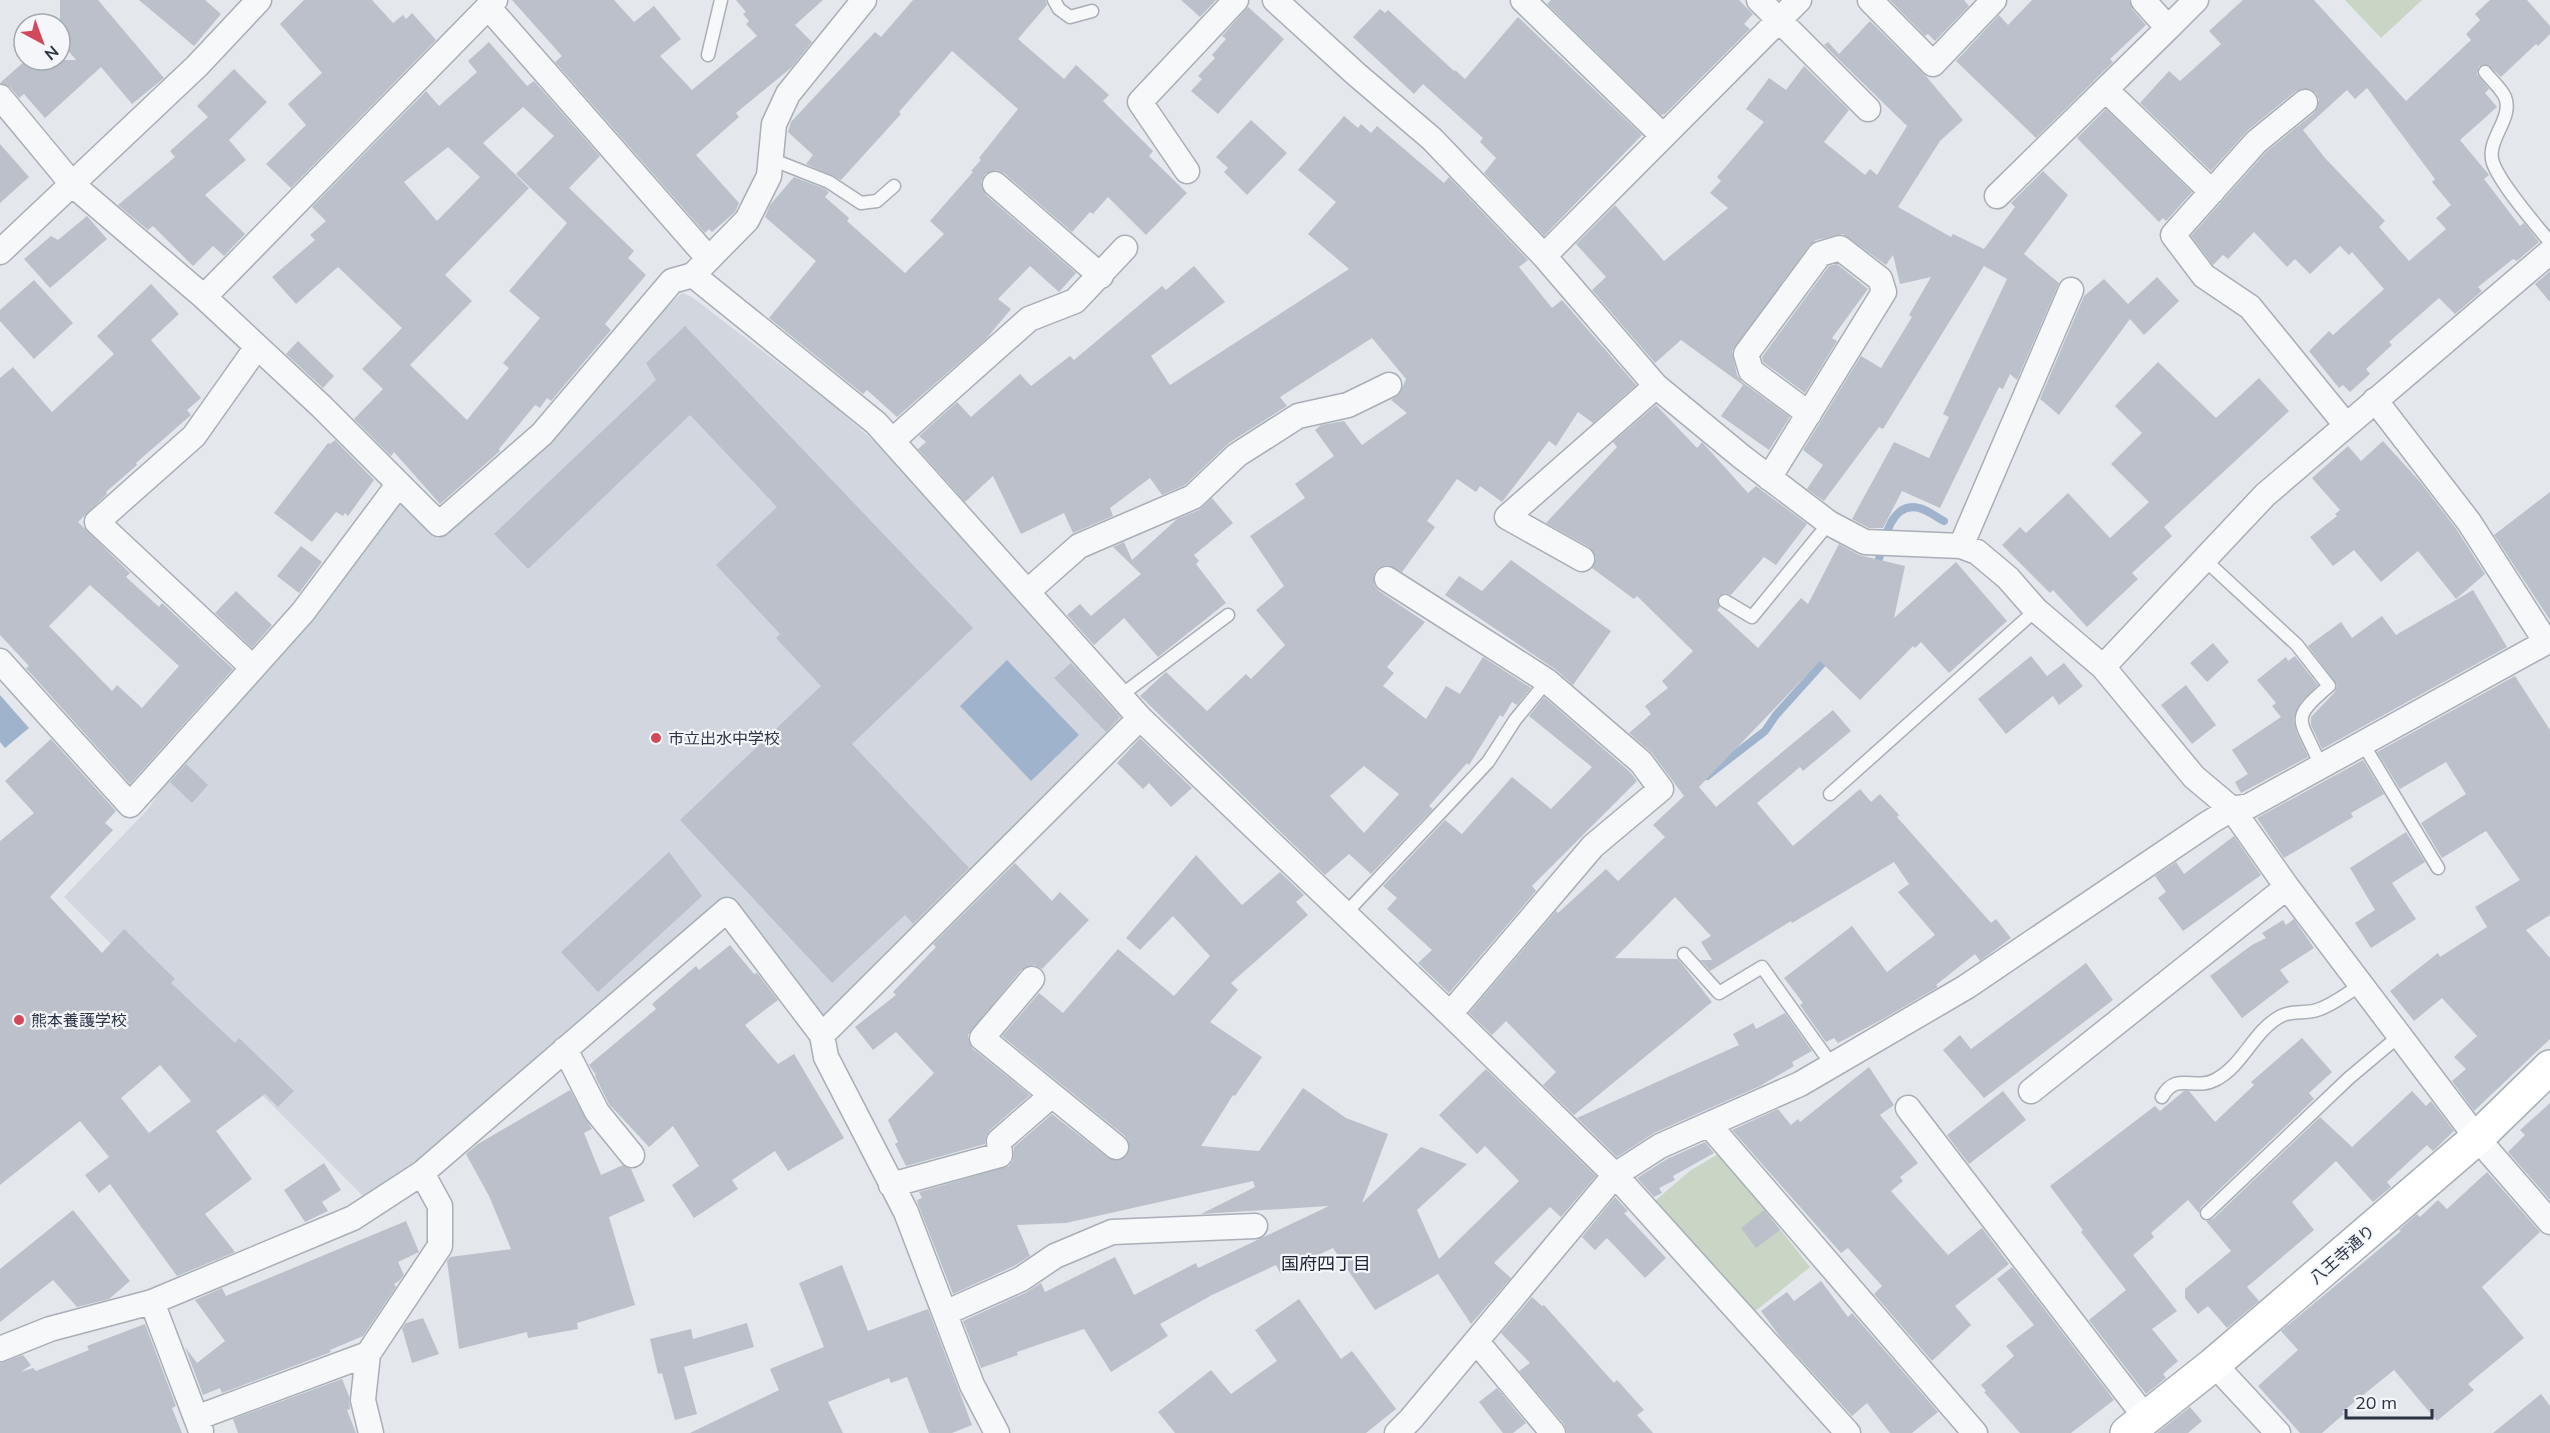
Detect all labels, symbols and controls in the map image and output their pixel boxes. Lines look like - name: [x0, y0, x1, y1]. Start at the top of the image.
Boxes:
- north arrow: [12, 12, 72, 72]
- text: N: [41, 42, 63, 65]
- place label: 市立出水中学校: [668, 728, 780, 748]
- marker: 市立出水中学校: [649, 731, 663, 745]
- place label: 熊本養護学校: [31, 1010, 127, 1030]
- marker: 熊本養護学校: [12, 1013, 26, 1027]
- street label: 八王寺通り: [2305, 1220, 2379, 1288]
- district label: 国府四丁目: [1281, 1252, 1371, 1275]
- scale bar: [2346, 1382, 2432, 1420]
- text: 20 m: [2355, 1391, 2397, 1414]

